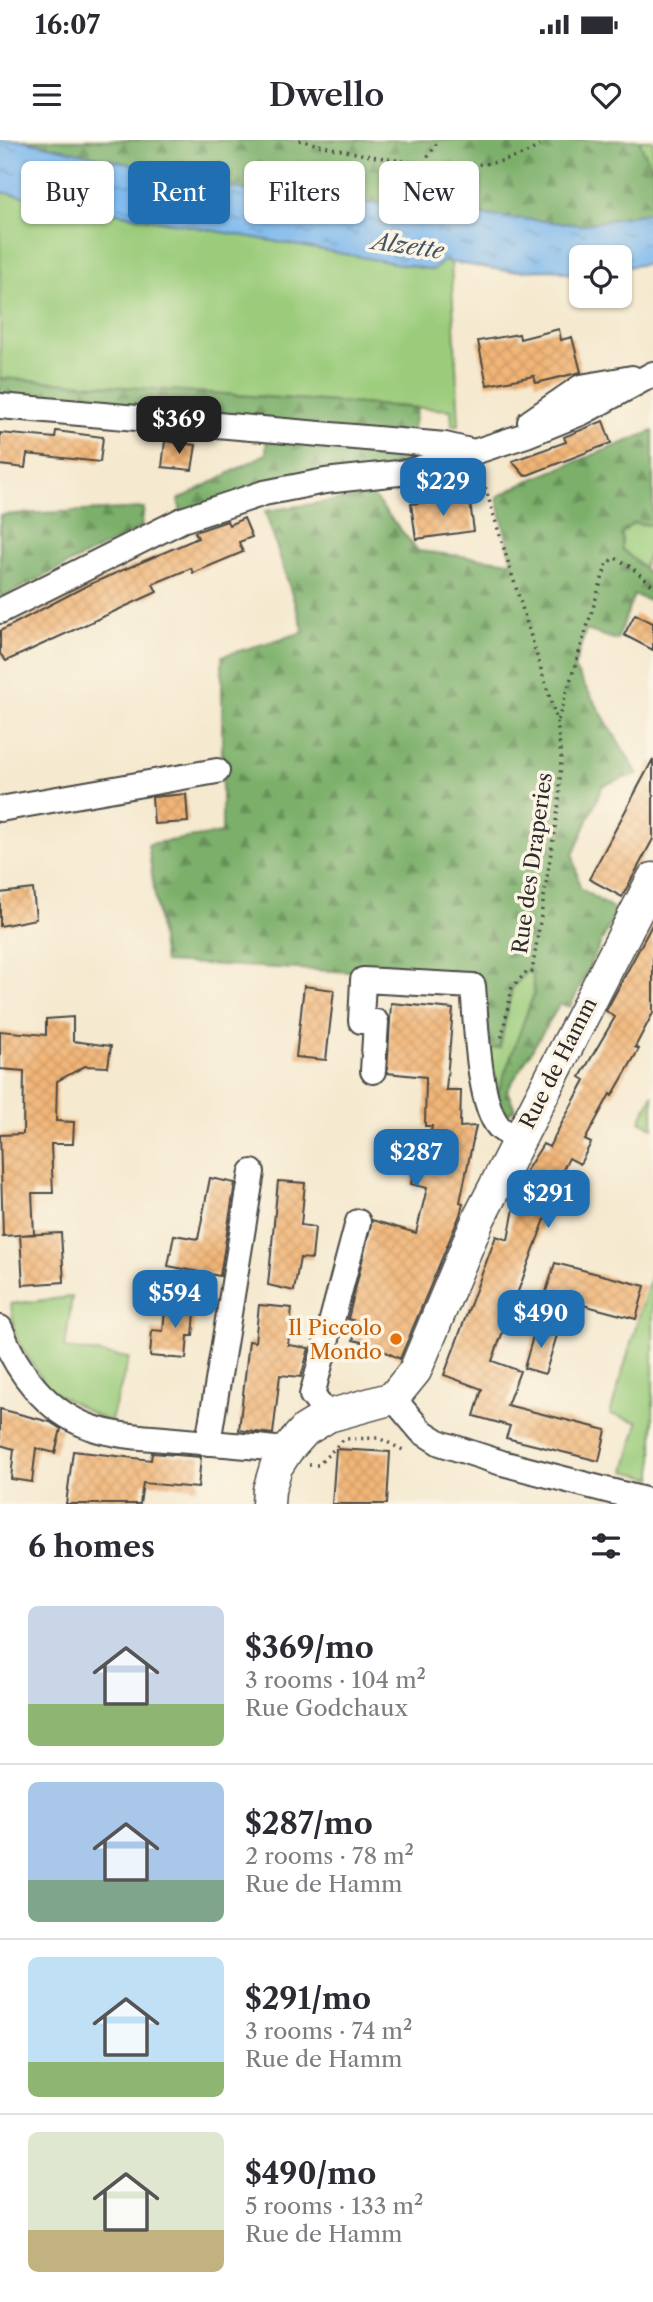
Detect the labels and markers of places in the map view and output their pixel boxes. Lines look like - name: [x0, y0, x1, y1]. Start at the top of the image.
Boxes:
- pin: $369: [138, 396, 220, 456]
- pin: $229: [402, 458, 484, 518]
- pin: $287: [375, 1130, 457, 1189]
- pin: $291: [507, 1170, 589, 1230]
- pin: $594: [134, 1270, 216, 1330]
- pin: $490: [500, 1290, 582, 1350]
- place label: Il Piccolo Mondo: [288, 1315, 382, 1364]
- marker: Il Piccolo Mondo: [388, 1331, 404, 1347]

